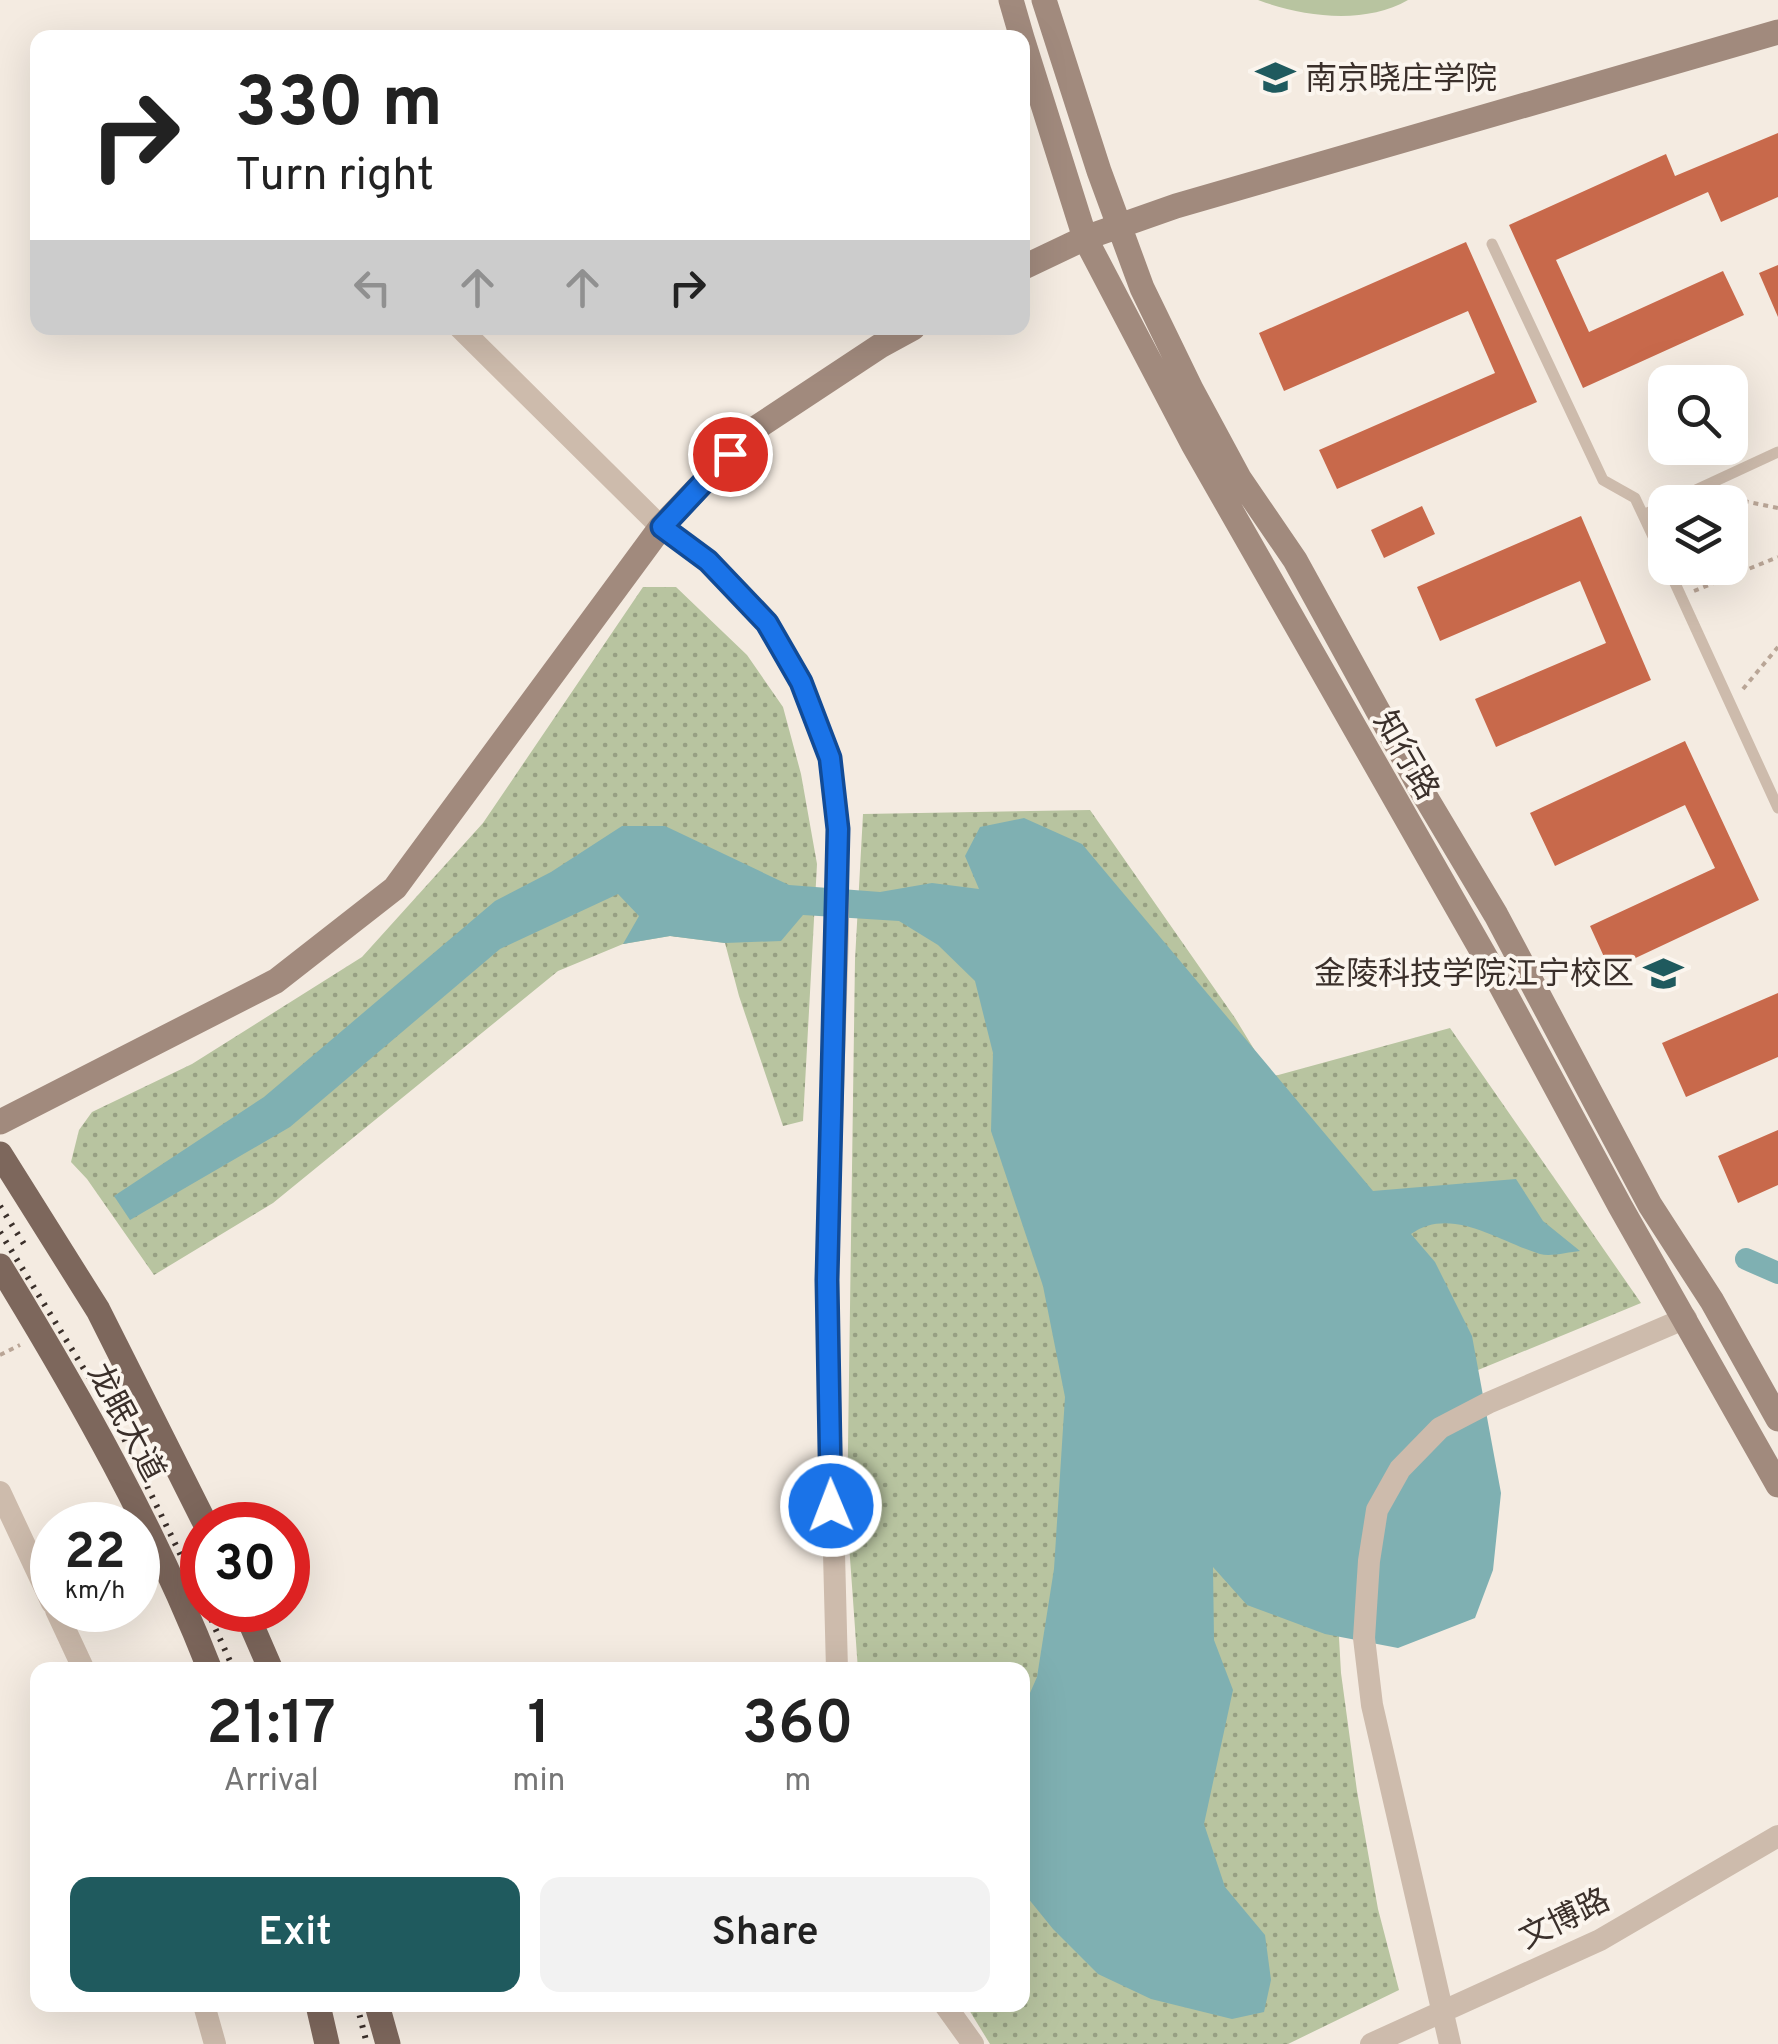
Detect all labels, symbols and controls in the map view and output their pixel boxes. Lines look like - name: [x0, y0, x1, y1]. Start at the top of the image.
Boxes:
- school or university icon: 南京晓庄学院: [1254, 57, 1296, 99]
- place label: 南京晓庄学院: [1305, 61, 1497, 101]
- text: 330 m: [235, 62, 443, 151]
- icon: right: [70, 70, 200, 200]
- text: Turn right: [235, 149, 434, 206]
- icon: left: [345, 260, 400, 315]
- icon: ahead: [450, 260, 505, 315]
- icon: ahead: [555, 260, 610, 315]
- icon: right: [660, 260, 715, 315]
- map controls: [1648, 365, 1748, 585]
- button: search: [1648, 365, 1748, 465]
- pin: [688, 412, 773, 497]
- icon: arrive: [703, 427, 758, 482]
- button: layers: [1648, 485, 1748, 585]
- street label: 知行路: [1363, 705, 1446, 808]
- school or university icon: 金陵科技学院江宁校区: [1643, 952, 1685, 994]
- place label: 金陵科技学院江宁校区: [1314, 956, 1634, 996]
- street label: 龙眠大道: [77, 1358, 172, 1489]
- position arrow: [779, 1454, 883, 1558]
- speed limit sign: 30: [180, 1502, 310, 1632]
- text: 22: [64, 1523, 126, 1586]
- text: km/h: [65, 1576, 125, 1608]
- text: 21:17: [206, 1689, 336, 1765]
- text: 1: [527, 1689, 551, 1765]
- text: 360: [742, 1689, 854, 1765]
- text: Arrival: [223, 1762, 319, 1802]
- text: min: [512, 1762, 566, 1802]
- text: m: [784, 1762, 811, 1802]
- button: Exit: [70, 1877, 520, 1992]
- button: Share: [540, 1877, 990, 1992]
- street label: 文博路: [1513, 1882, 1617, 1960]

